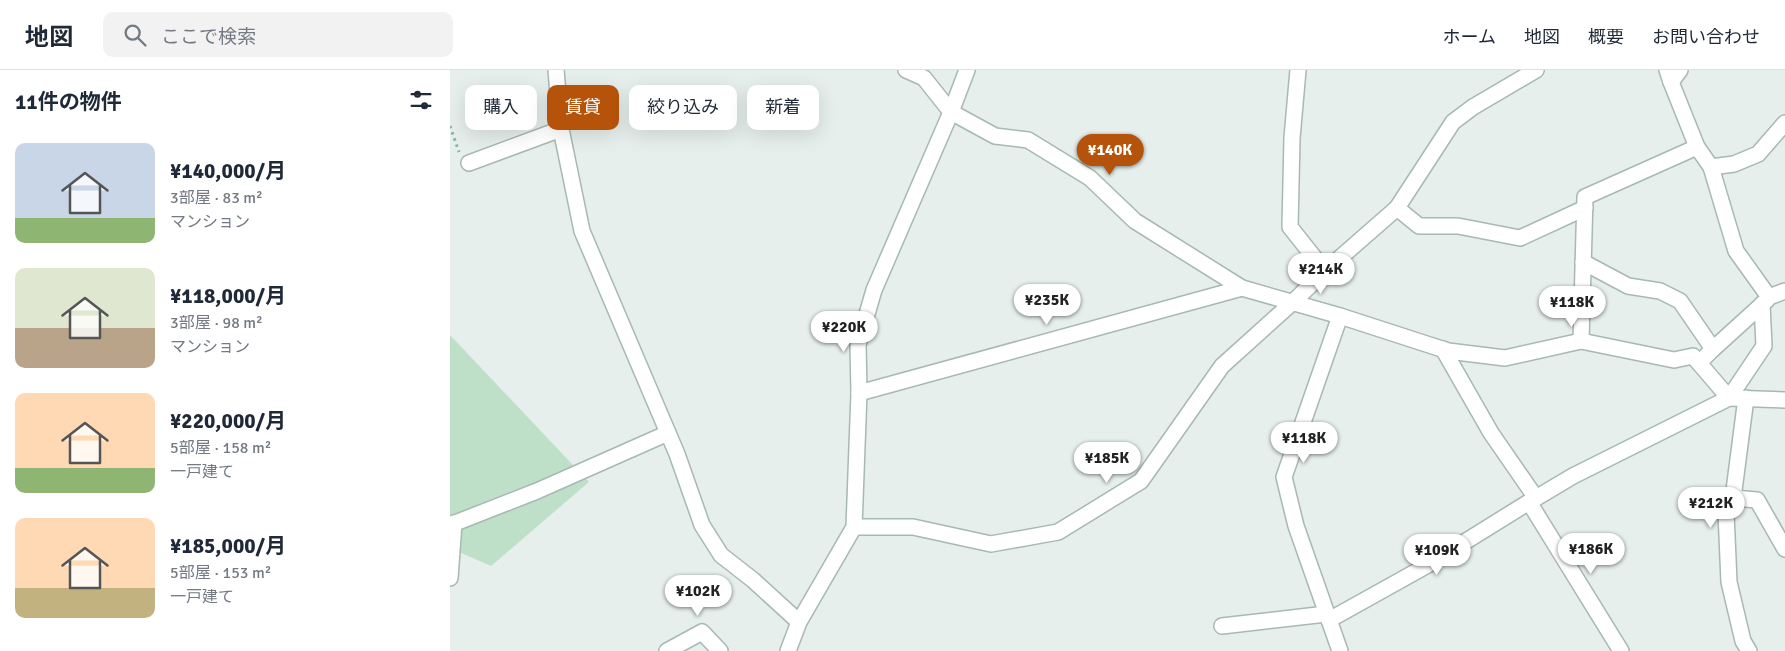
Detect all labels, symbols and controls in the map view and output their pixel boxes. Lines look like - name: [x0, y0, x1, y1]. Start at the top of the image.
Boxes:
- search box: [103, 12, 453, 57]
- icon: search: [121, 21, 149, 49]
- text: 地図: [25, 22, 73, 52]
- text: ここで検索: [161, 25, 256, 49]
- text: ホーム: [1443, 26, 1496, 48]
- text: 地図: [1524, 26, 1560, 48]
- text: 概要: [1588, 26, 1624, 48]
- text: お問い合わせ: [1652, 26, 1760, 48]
- chip: 購入: [465, 85, 537, 130]
- chip: 賃貸: [547, 85, 619, 130]
- chip: 絞り込み: [629, 85, 737, 130]
- chip: 新着: [747, 85, 819, 130]
- icon: filters: [407, 86, 435, 114]
- text: 11件の物件: [15, 89, 122, 115]
- pin: ¥140K: [1075, 134, 1145, 176]
- text: ¥140K: [1088, 140, 1132, 160]
- text: ¥140,000/月: [170, 158, 286, 184]
- icon: home: [55, 163, 115, 223]
- text: 3部屋 · 83 m²: [170, 188, 263, 208]
- text: マンション: [170, 212, 250, 232]
- pin: ¥214K: [1286, 252, 1356, 295]
- text: ¥214K: [1299, 259, 1343, 279]
- text: ¥118,000/月: [170, 283, 286, 309]
- pin: ¥235K: [1012, 284, 1082, 326]
- pin: ¥118K: [1537, 286, 1607, 328]
- icon: home: [55, 288, 115, 348]
- text: ¥235K: [1025, 290, 1069, 310]
- text: ¥118K: [1550, 292, 1594, 312]
- pin: ¥220K: [809, 310, 879, 353]
- text: 3部屋 · 98 m²: [170, 313, 263, 333]
- text: ¥220K: [822, 317, 866, 337]
- text: マンション: [170, 337, 250, 357]
- text: ¥220,000/月: [170, 408, 286, 434]
- icon: home: [55, 413, 115, 473]
- pin: ¥118K: [1269, 422, 1339, 464]
- text: ¥118K: [1282, 428, 1326, 448]
- text: 5部屋 · 158 m²: [170, 438, 271, 458]
- pin: ¥185K: [1072, 442, 1142, 484]
- text: ¥185K: [1085, 448, 1129, 468]
- text: 一戸建て: [170, 462, 234, 482]
- pin: ¥212K: [1676, 486, 1746, 529]
- text: ¥212K: [1689, 493, 1733, 513]
- pin: ¥186K: [1556, 532, 1626, 575]
- text: ¥185,000/月: [170, 533, 286, 559]
- pin: ¥109K: [1402, 534, 1472, 576]
- icon: home: [55, 538, 115, 598]
- text: ¥186K: [1569, 539, 1613, 559]
- text: ¥109K: [1415, 540, 1459, 560]
- text: 5部屋 · 153 m²: [170, 563, 271, 583]
- pin: ¥102K: [663, 574, 733, 617]
- text: ¥102K: [676, 581, 720, 601]
- text: 一戸建て: [170, 587, 234, 607]

